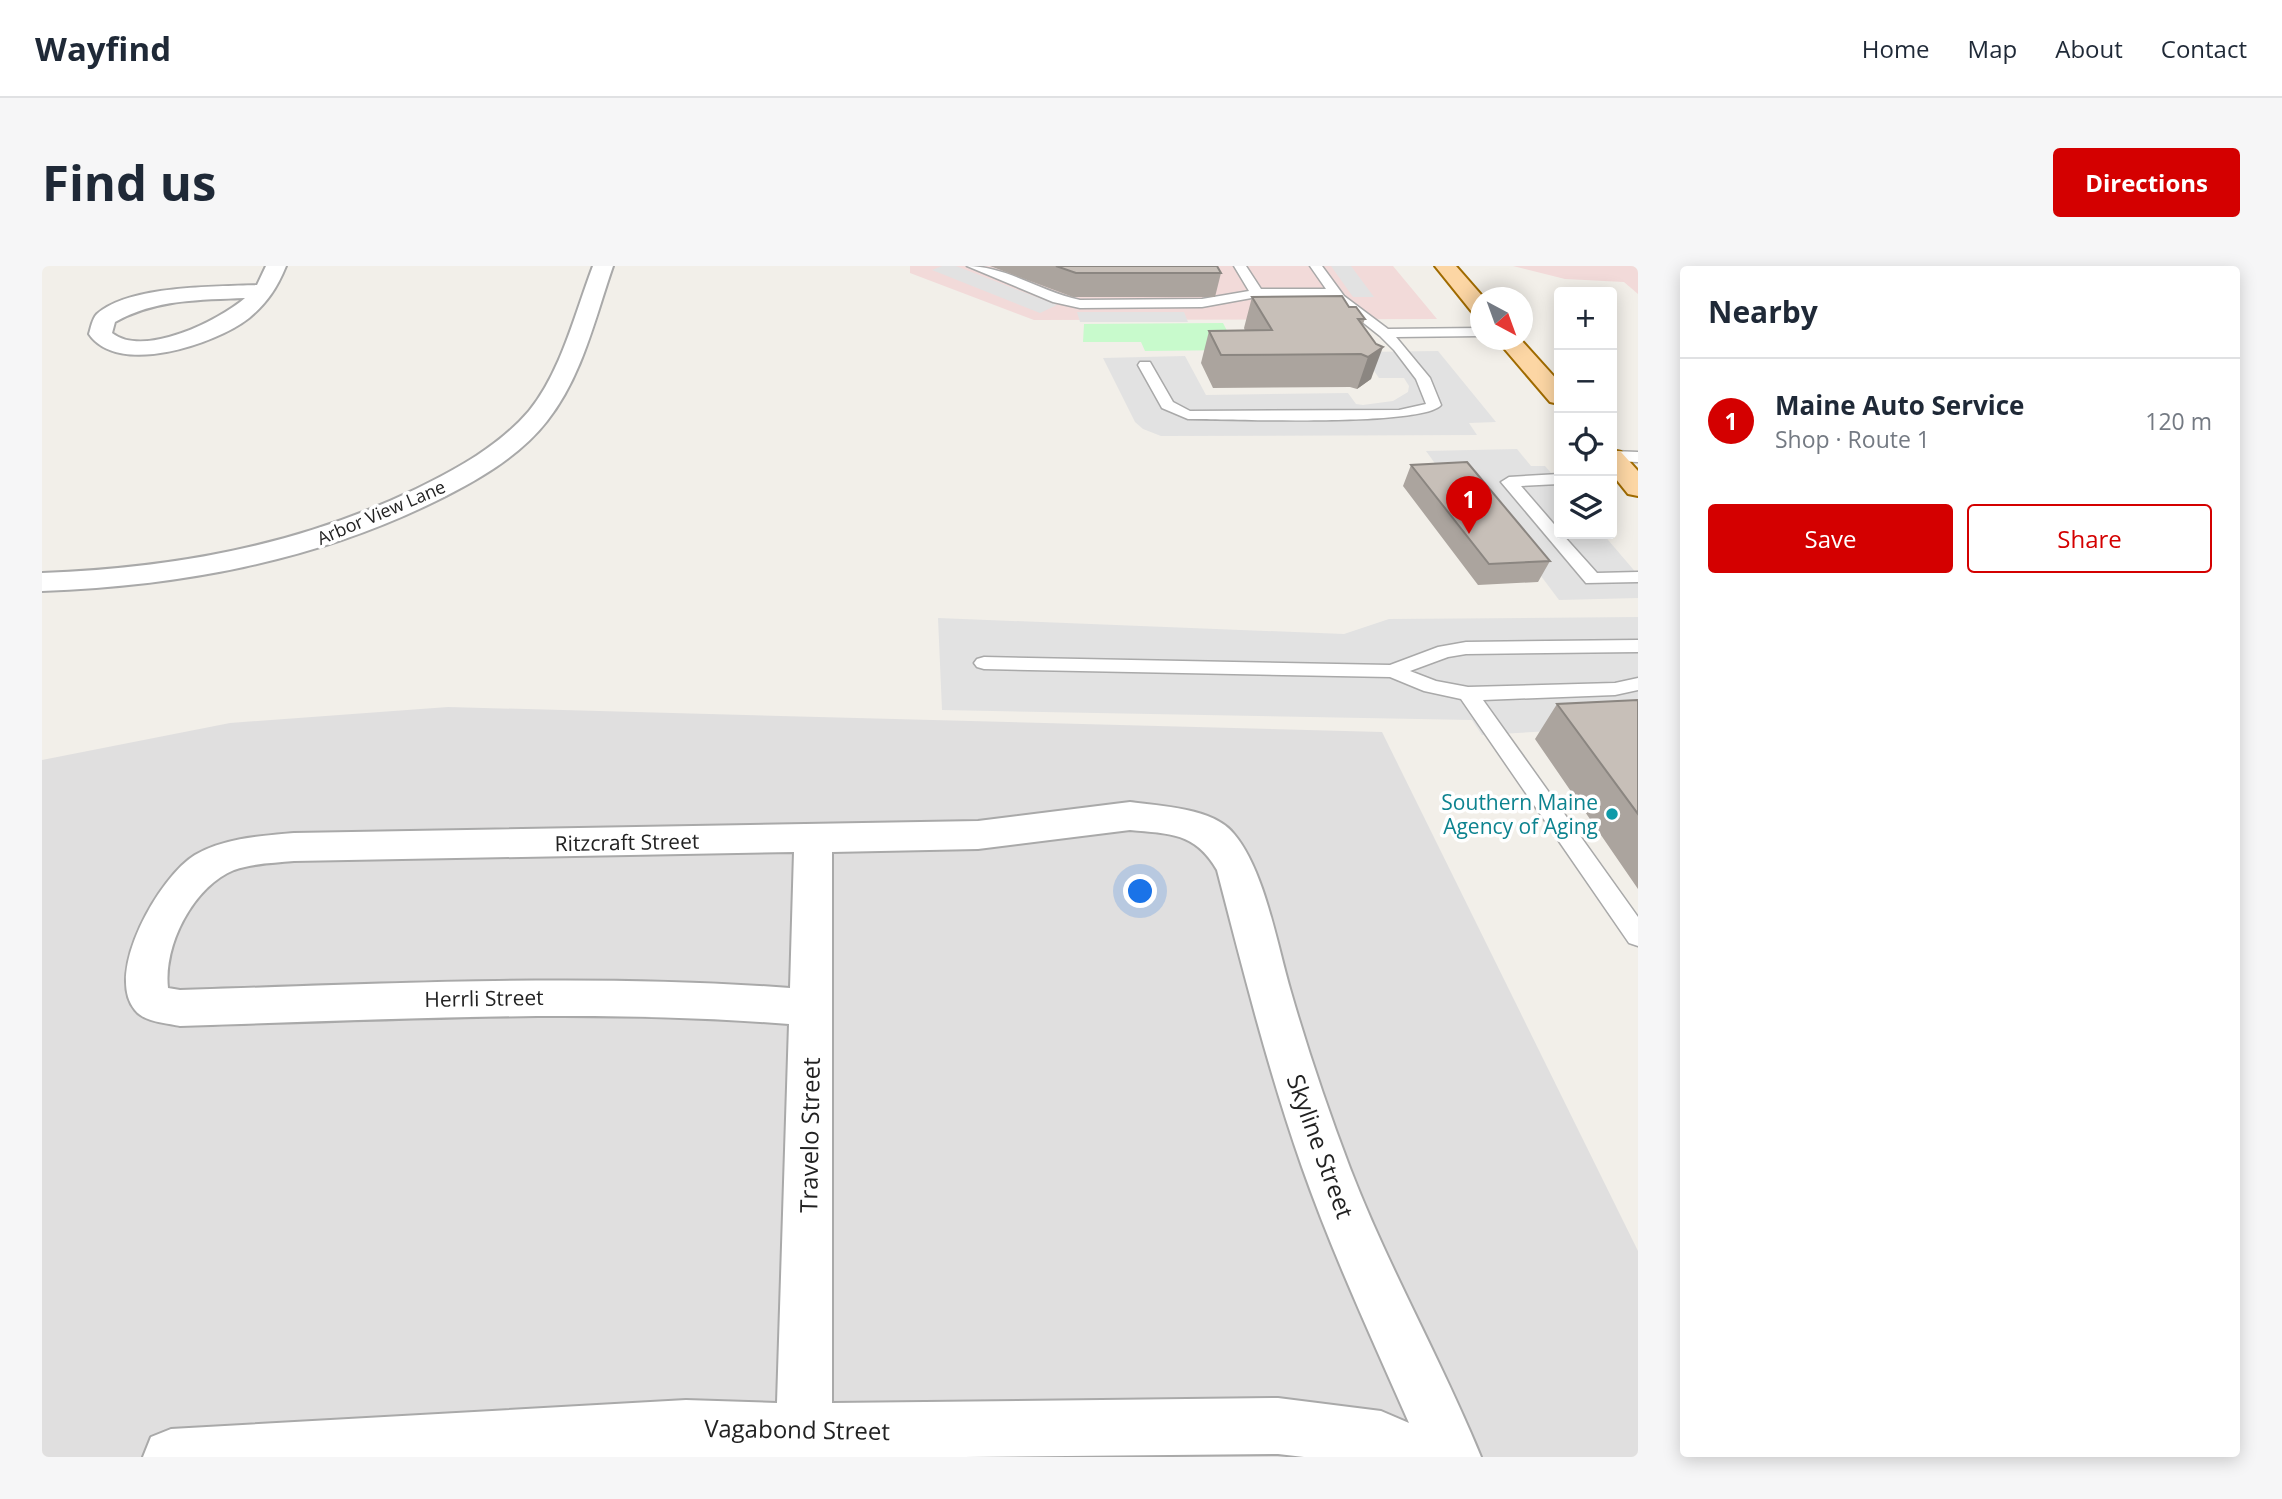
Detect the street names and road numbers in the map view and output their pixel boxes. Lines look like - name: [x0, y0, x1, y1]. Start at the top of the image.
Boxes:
- street label: Arbor View Lane: [313, 474, 449, 550]
- street label: Ritzcraft Street: [554, 827, 700, 857]
- street label: Herrli Street: [424, 983, 544, 1013]
- street label: Travelo Street: [791, 1057, 827, 1213]
- street label: Skyline Street: [1280, 1069, 1362, 1223]
- street label: Vagabond Street: [704, 1411, 890, 1447]

